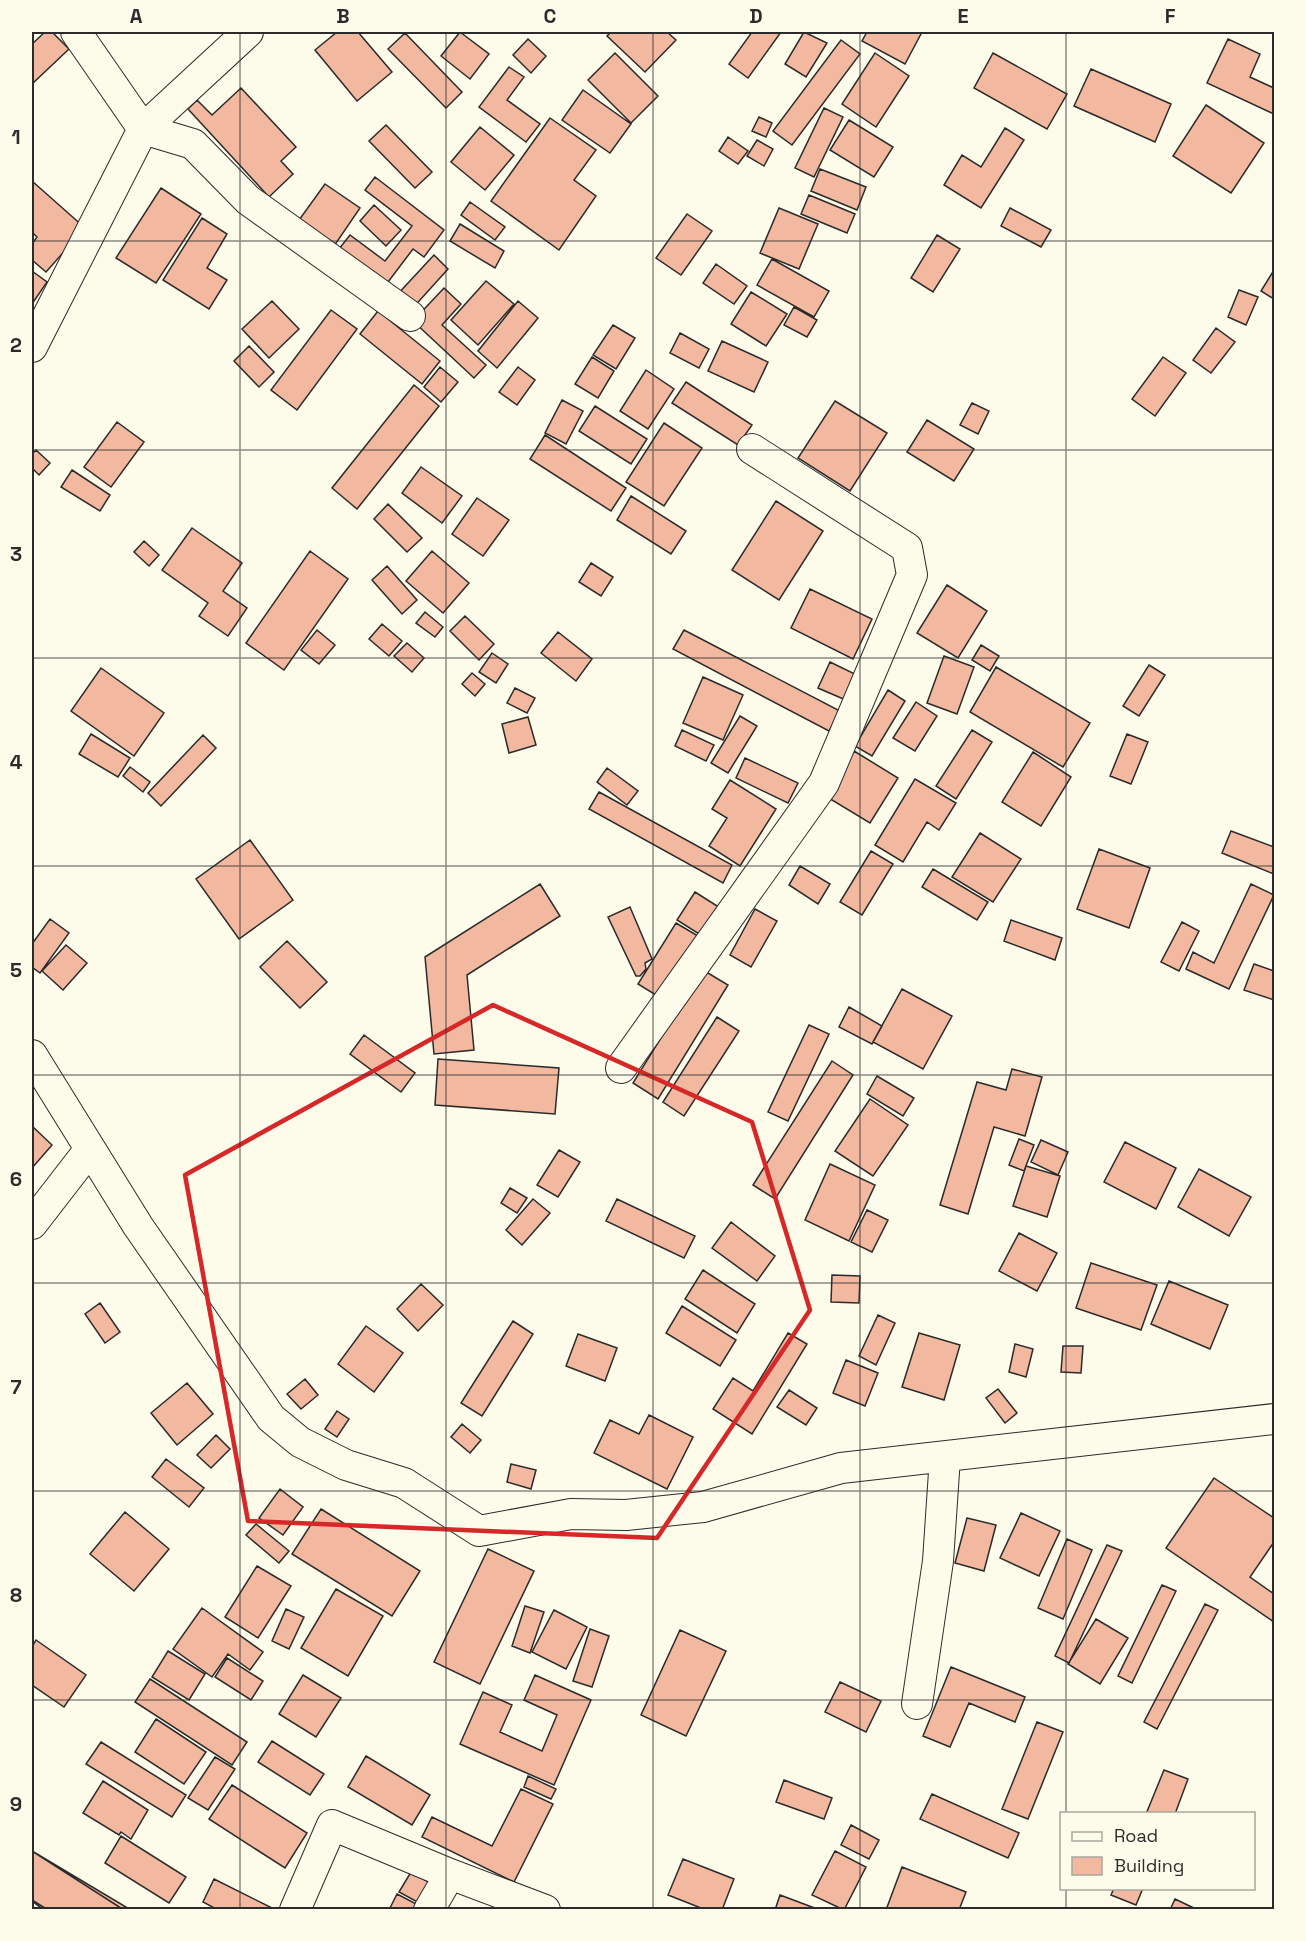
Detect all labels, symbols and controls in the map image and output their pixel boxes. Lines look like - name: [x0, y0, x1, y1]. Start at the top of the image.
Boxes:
- text: A: [130, 3, 143, 29]
- text: B: [336, 3, 350, 29]
- text: C: [544, 3, 557, 29]
- text: D: [749, 3, 763, 29]
- text: E: [957, 3, 969, 29]
- text: F: [1165, 3, 1176, 29]
- text: 1: [11, 124, 21, 150]
- text: 2: [10, 332, 22, 358]
- text: 3: [10, 541, 22, 567]
- text: 4: [10, 749, 23, 775]
- text: 5: [10, 957, 22, 983]
- text: 6: [10, 1166, 22, 1192]
- text: 7: [10, 1374, 22, 1400]
- text: 8: [10, 1582, 22, 1608]
- text: 9: [10, 1791, 22, 1817]
- legend: [1060, 1812, 1255, 1890]
- text: Road: [1114, 1824, 1158, 1847]
- text: Building: [1114, 1854, 1184, 1877]

